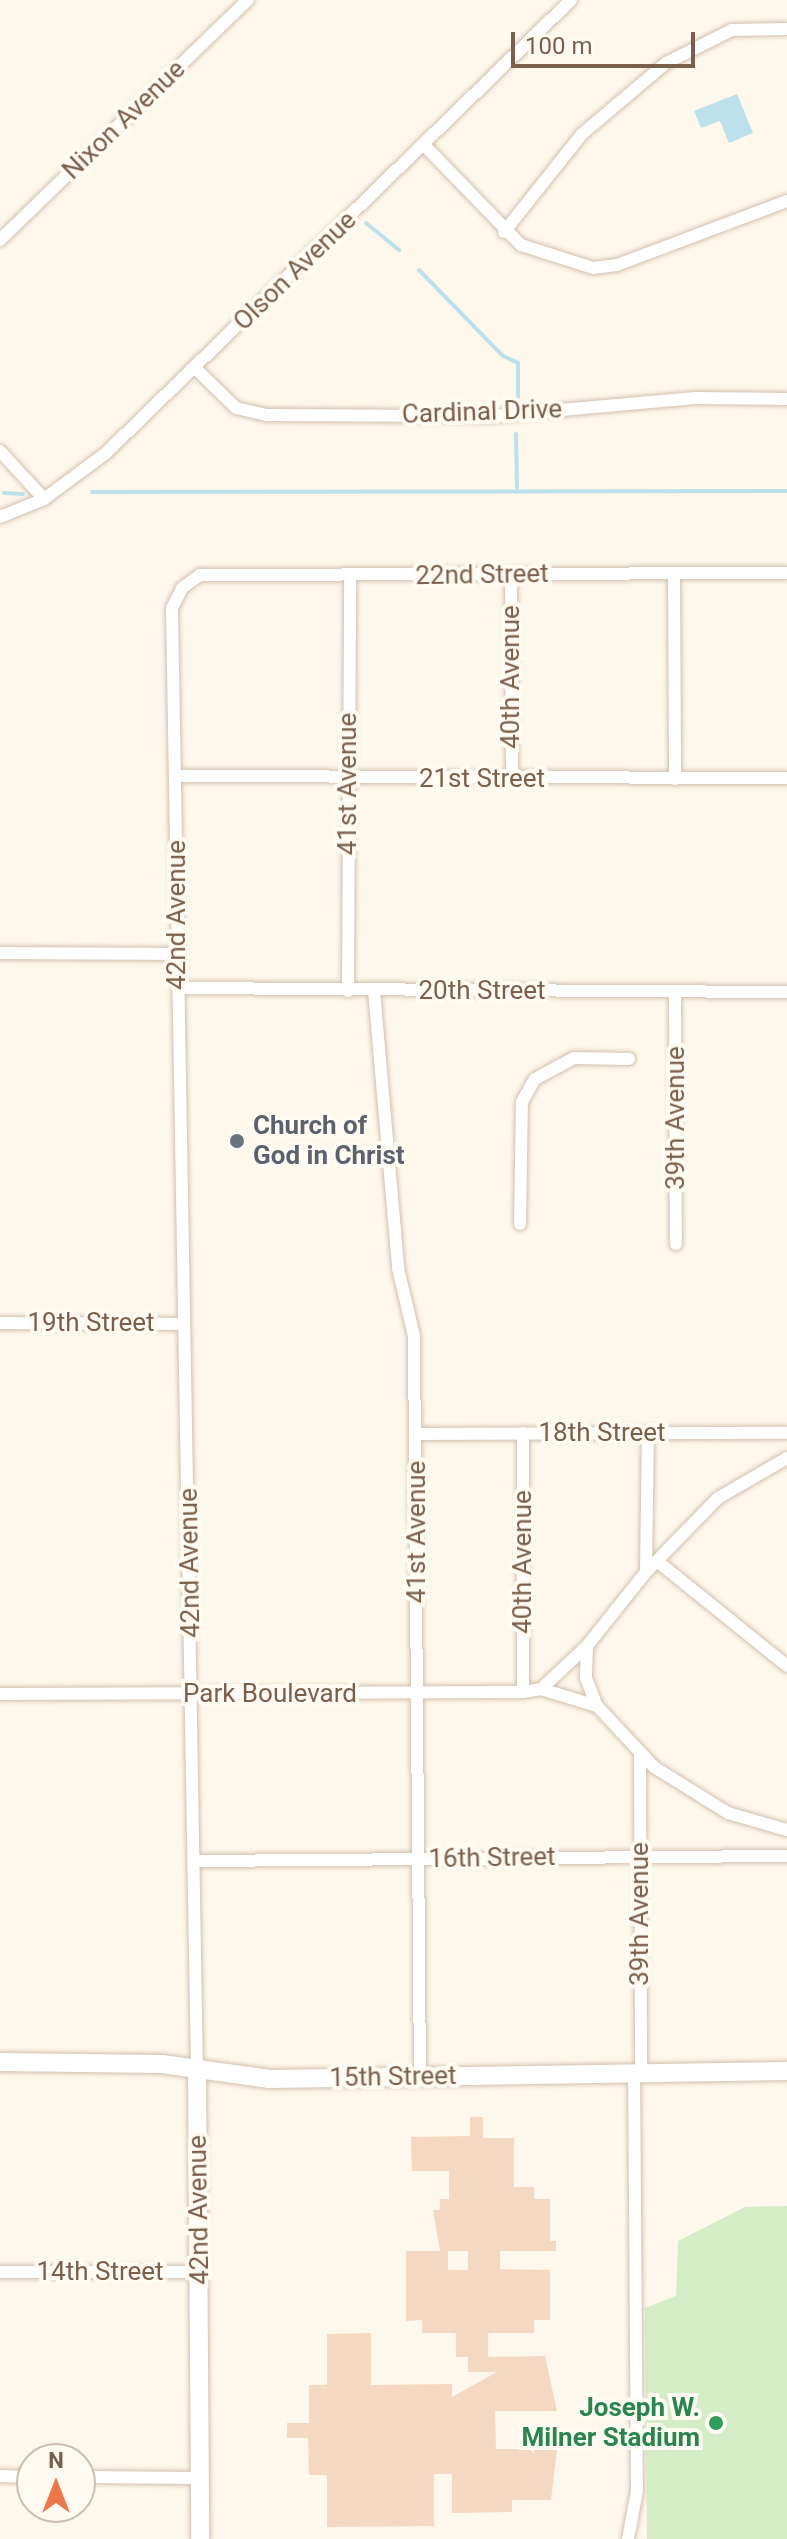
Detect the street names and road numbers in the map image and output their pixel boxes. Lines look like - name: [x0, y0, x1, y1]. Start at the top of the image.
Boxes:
- street label: Nixon Avenue: [56, 54, 192, 186]
- street label: Olson Avenue: [227, 205, 363, 337]
- street label: Cardinal Drive: [401, 394, 563, 430]
- street label: 22nd Street: [415, 558, 549, 592]
- street label: 40th Avenue: [495, 605, 527, 749]
- street label: 41st Avenue: [332, 713, 364, 855]
- street label: 21st Street: [419, 763, 545, 795]
- street label: 42nd Avenue: [161, 840, 193, 990]
- street label: 20th Street: [418, 975, 546, 1007]
- street label: 39th Avenue: [660, 1046, 692, 1190]
- street label: 19th Street: [27, 1307, 155, 1339]
- street label: 18th Street: [538, 1417, 666, 1449]
- street label: 41st Avenue: [401, 1461, 433, 1603]
- street label: 42nd Avenue: [173, 1488, 207, 1638]
- street label: 40th Avenue: [507, 1490, 539, 1634]
- street label: Park Boulevard: [183, 1678, 357, 1710]
- street label: 16th Street: [428, 1841, 556, 1875]
- street label: 39th Avenue: [624, 1842, 656, 1986]
- street label: 15th Street: [329, 2060, 457, 2094]
- street label: 42nd Avenue: [182, 2135, 216, 2285]
- street label: 14th Street: [36, 2256, 164, 2288]

